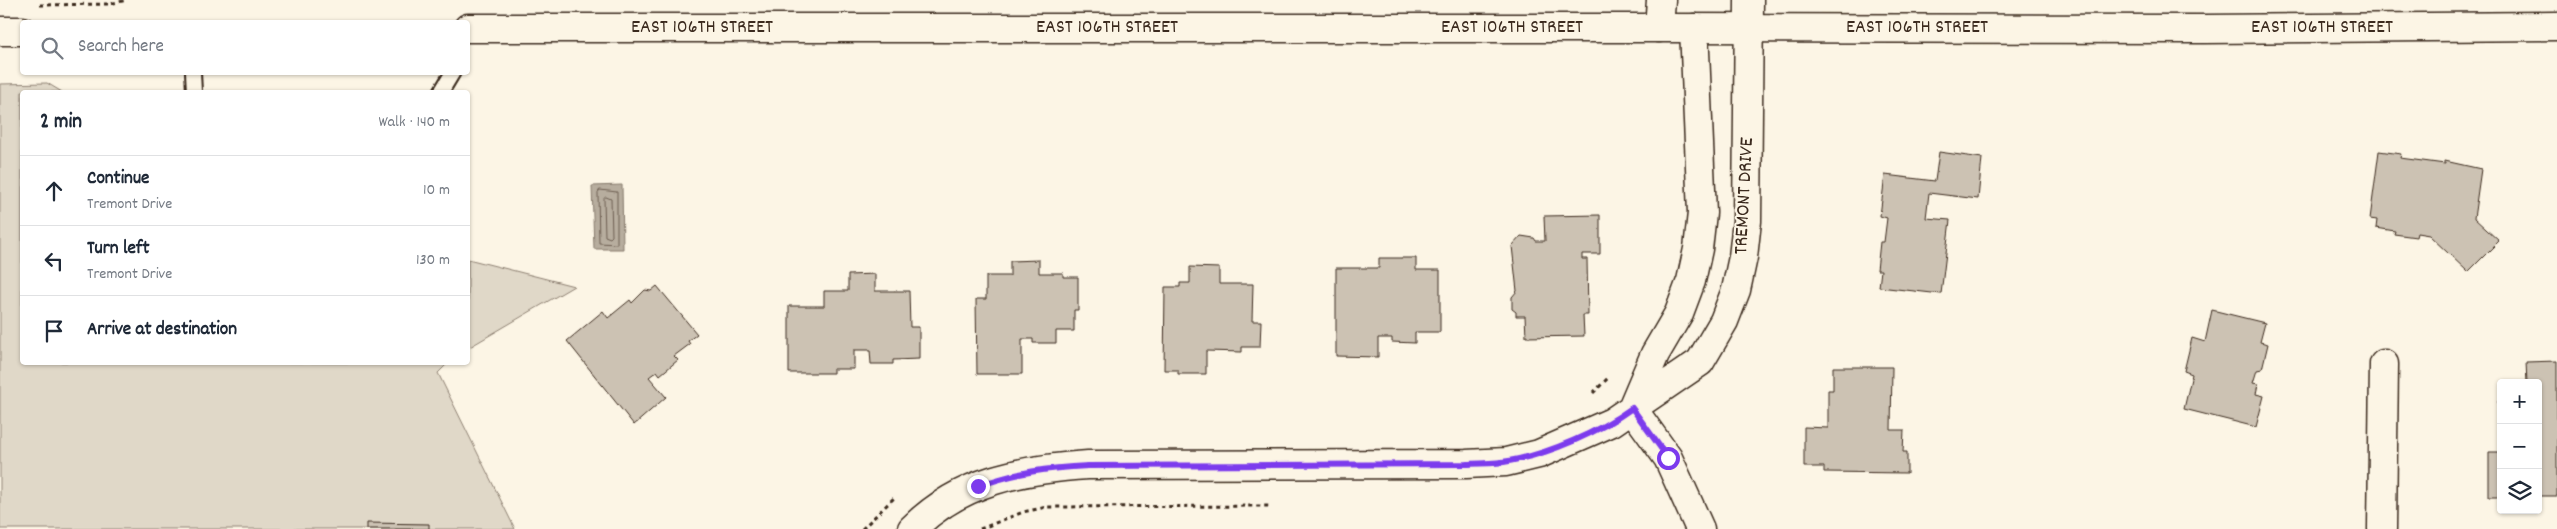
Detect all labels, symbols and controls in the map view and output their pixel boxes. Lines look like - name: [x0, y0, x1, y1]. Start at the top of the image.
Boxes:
- street label: EAST 106TH STREET: [631, 14, 773, 42]
- street label: EAST 106TH STREET: [1036, 14, 1178, 42]
- street label: EAST 106TH STREET: [1441, 14, 1583, 42]
- street label: EAST 106TH STREET: [1846, 14, 1988, 42]
- street label: EAST 106TH STREET: [2251, 14, 2393, 42]
- search box: [20, 20, 470, 75]
- icon: search: [38, 34, 66, 62]
- text: Search here: [78, 34, 164, 61]
- text: 2 min: [40, 108, 82, 138]
- text: Walk · 140 m: [378, 111, 450, 134]
- street label: TREMONT DRIVE: [1728, 137, 1762, 255]
- text: Continue: [87, 166, 149, 193]
- icon: ahead: [40, 177, 68, 205]
- text: 10 m: [423, 179, 450, 202]
- text: Tremont Drive: [87, 193, 172, 216]
- text: Turn left: [87, 236, 150, 263]
- icon: left: [40, 247, 68, 275]
- text: 130 m: [416, 249, 450, 272]
- text: Tremont Drive: [87, 263, 172, 286]
- icon: arrive: [40, 317, 68, 345]
- text: Arrive at destination: [87, 317, 237, 344]
- map controls: [2497, 379, 2542, 514]
- button: +: [2497, 379, 2542, 424]
- button: −: [2497, 424, 2542, 469]
- route start: [1657, 447, 1680, 470]
- button: layers: [2497, 469, 2542, 514]
- route end: [967, 475, 990, 498]

